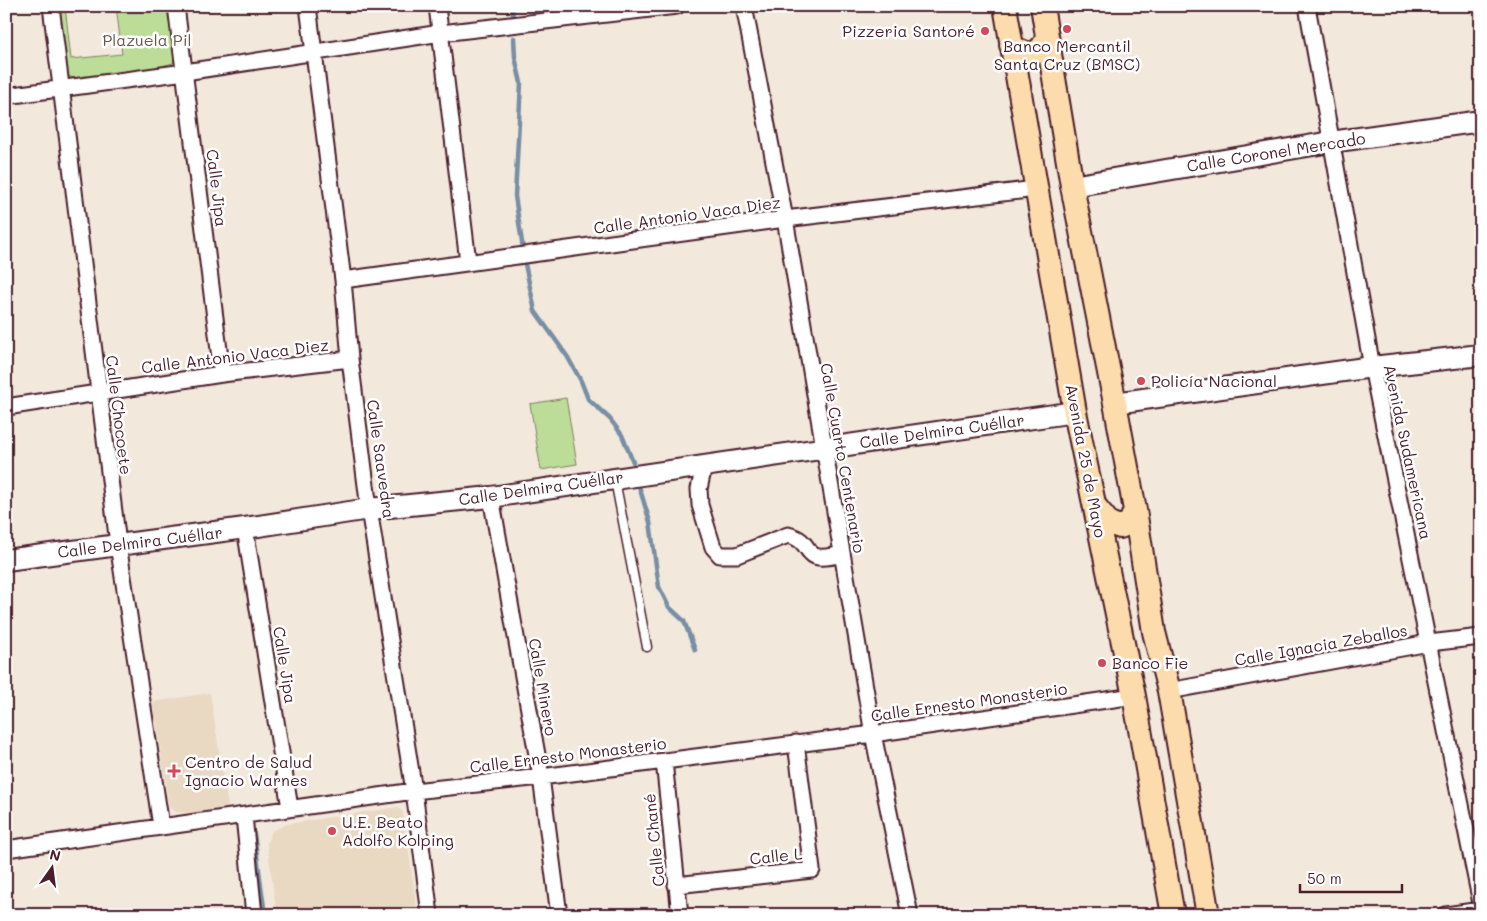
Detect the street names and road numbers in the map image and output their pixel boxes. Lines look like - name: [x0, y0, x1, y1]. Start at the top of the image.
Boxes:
- street label: Calle Coronel Mercado: [1185, 127, 1367, 176]
- street label: Calle Jipa: [202, 148, 233, 228]
- street label: Calle Antonio Vaca Diez: [592, 191, 782, 238]
- street label: Calle Antonio Vaca Diez: [140, 334, 330, 377]
- street label: Calle Chocoete: [102, 354, 137, 476]
- street label: Calle Cuarto Centenario: [816, 361, 871, 555]
- street label: Avenida Sudamericana: [1380, 362, 1437, 541]
- street label: Avenida 25 de Mayo: [1061, 382, 1112, 539]
- street label: Calle Saavedra: [363, 398, 400, 520]
- street label: Calle Delmira Cuéllar: [858, 409, 1026, 452]
- street label: Calle Delmira Cuéllar: [457, 466, 625, 509]
- street label: Calle Delmira Cuéllar: [56, 521, 224, 562]
- street label: Calle Ignacia Zeballos: [1233, 619, 1409, 670]
- street label: Calle Jipa: [269, 625, 302, 705]
- street label: Calle Minero: [525, 637, 562, 737]
- street label: Calle Ernesto Monasterio: [869, 677, 1068, 726]
- street label: Calle Ernesto Monasterio: [468, 732, 668, 777]
- street label: Calle Chané: [638, 792, 669, 888]
- street label: Calle L: [749, 842, 804, 869]

